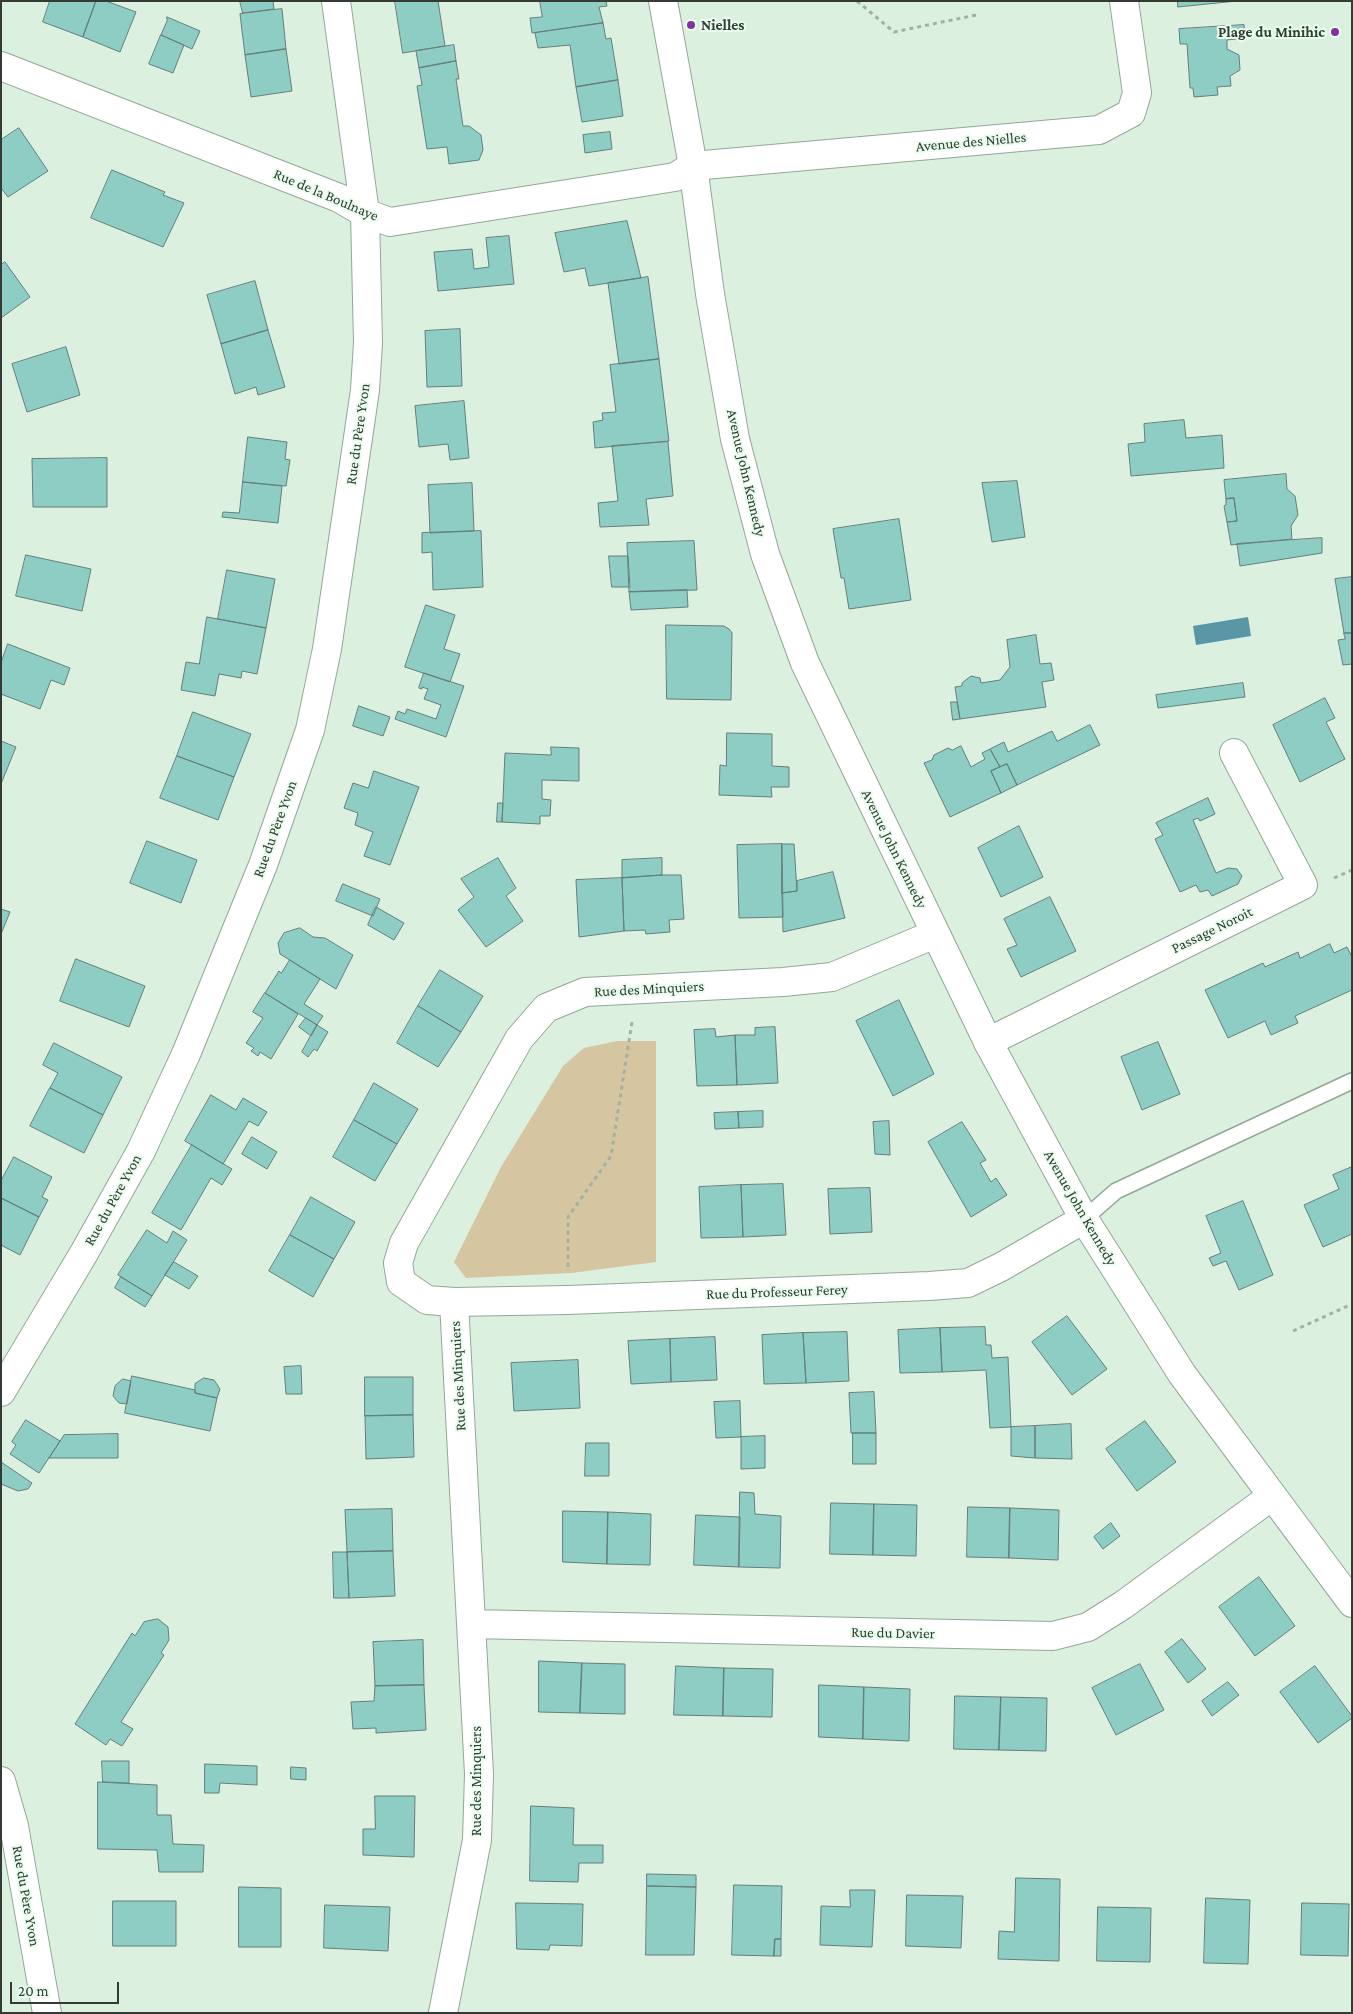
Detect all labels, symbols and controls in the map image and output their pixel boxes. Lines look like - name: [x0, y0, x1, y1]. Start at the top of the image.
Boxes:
- place label: Nielles: [701, 16, 744, 34]
- marker: Nielles: [685, 19, 697, 31]
- place label: Plage du Minihic: [1218, 23, 1325, 41]
- marker: Plage du Minihic: [1329, 26, 1341, 38]
- street label: Avenue des Nielles: [915, 128, 1027, 156]
- street label: Rue de la Boulnaye: [271, 165, 381, 225]
- street label: Rue du Père Yvon: [342, 382, 374, 486]
- street label: Avenue John Kennedy: [723, 407, 769, 539]
- street label: Rue du Père Yvon: [249, 778, 301, 880]
- street label: Avenue John Kennedy: [857, 786, 931, 912]
- street label: Passage Noroit: [1168, 903, 1256, 957]
- street label: Rue des Minquiers: [593, 977, 705, 1001]
- street label: Avenue John Kennedy: [1040, 1147, 1120, 1269]
- street label: Rue du Père Yvon: [80, 1151, 146, 1249]
- street label: Rue du Professeur Ferey: [706, 1281, 848, 1303]
- street label: Rue des Minquiers: [446, 1320, 470, 1432]
- street label: Rue du Davier: [851, 1623, 935, 1643]
- street label: Rue des Minquiers: [467, 1726, 485, 1836]
- street label: Rue du Père Yvon: [8, 1844, 44, 1948]
- scale bar: [12, 1972, 121, 2004]
- text: 20 m: [18, 1983, 49, 1999]

